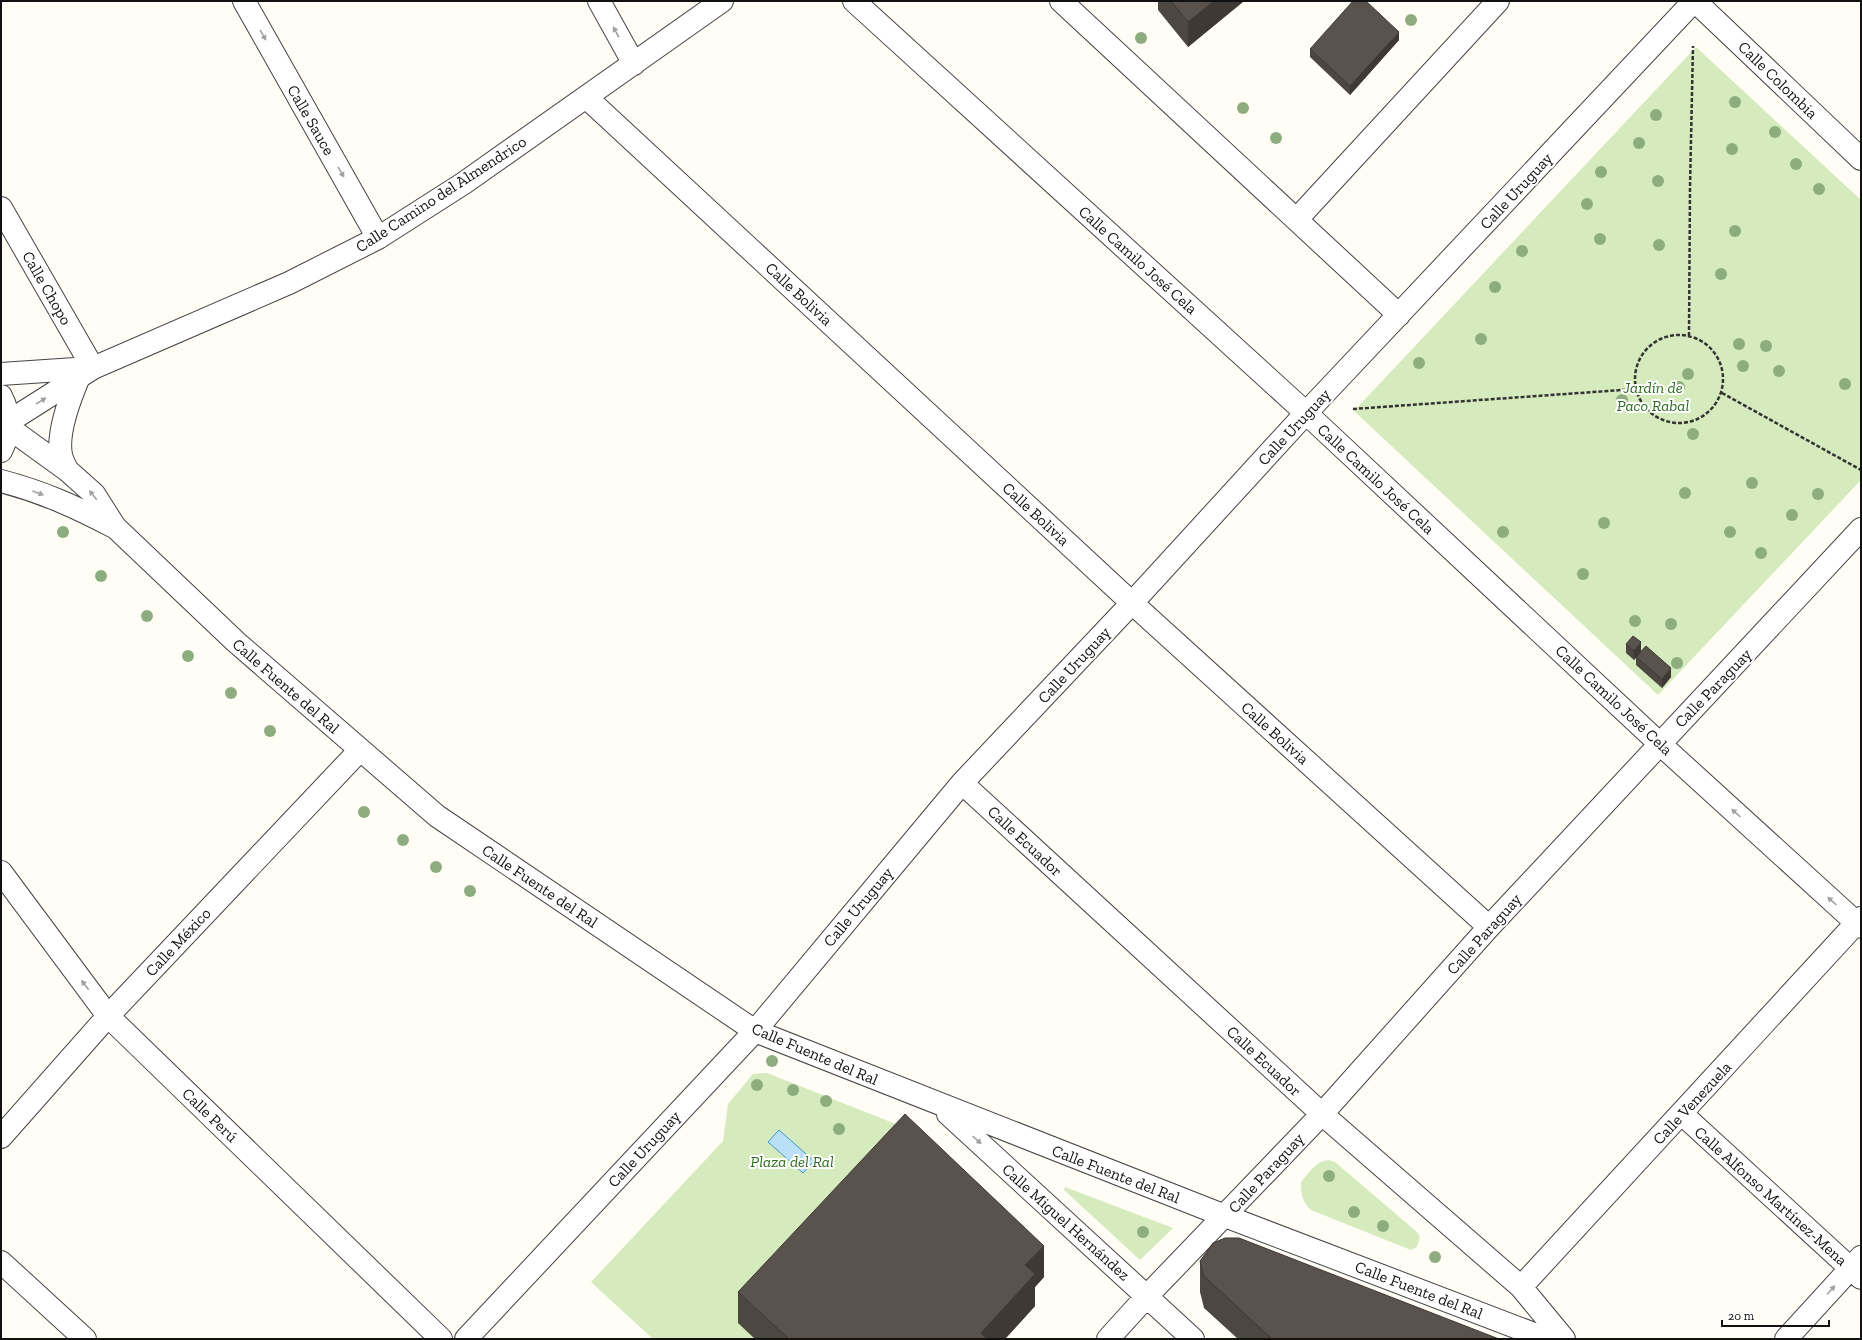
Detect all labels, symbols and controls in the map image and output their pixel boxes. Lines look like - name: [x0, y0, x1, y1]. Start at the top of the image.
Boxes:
- one-way arrow: [613, 26, 620, 38]
- one-way arrow: [260, 29, 267, 41]
- street label: Calle Colombia: [1734, 37, 1822, 123]
- street label: Calle Sauce: [283, 82, 339, 158]
- street label: Calle Camino del Almendrico: [352, 132, 530, 256]
- street label: Calle Uruguay: [1476, 148, 1557, 233]
- one-way arrow: [338, 166, 344, 178]
- street label: Calle Camilo José Cela: [1075, 202, 1201, 318]
- street label: Calle Chopo: [18, 248, 76, 328]
- street label: Calle Bolivia: [762, 258, 837, 330]
- park label: Jardín de Paco Rabal: [1617, 378, 1689, 415]
- street label: Calle Uruguay: [1254, 384, 1335, 469]
- one-way arrow: [36, 397, 46, 405]
- street label: Calle Camilo José Cela: [1314, 420, 1439, 538]
- street label: Calle Bolivia: [999, 478, 1074, 550]
- one-way arrow: [33, 490, 45, 496]
- one-way arrow: [89, 490, 98, 500]
- street label: Calle Uruguay: [1034, 622, 1115, 707]
- street label: Calle Fuente del Ral: [229, 634, 343, 738]
- street label: Calle Camilo José Cela: [1552, 641, 1677, 759]
- street label: Calle Paraguay: [1671, 644, 1756, 731]
- street label: Calle Bolivia: [1237, 698, 1313, 769]
- street label: Calle Ecuador: [984, 802, 1066, 881]
- one-way arrow: [1731, 809, 1741, 818]
- street label: Calle Fuente del Ral: [479, 840, 601, 932]
- street label: Calle Uruguay: [819, 863, 897, 951]
- street label: Calle Paraguay: [1443, 889, 1526, 978]
- one-way arrow: [1827, 896, 1837, 906]
- street label: Calle México: [141, 904, 215, 980]
- one-way arrow: [81, 980, 89, 990]
- street label: Calle Fuente del Ral: [749, 1019, 881, 1089]
- street label: Calle Ecuador: [1223, 1022, 1305, 1101]
- street label: Calle Venezuela: [1649, 1057, 1735, 1148]
- street label: Calle Perú: [178, 1084, 242, 1146]
- street label: Calle Uruguay: [604, 1106, 685, 1191]
- street label: Calle Alfonso Martínez-Mena: [1691, 1122, 1852, 1270]
- street label: Calle Paraguay: [1224, 1129, 1308, 1217]
- one-way arrow: [972, 1136, 982, 1145]
- street label: Calle Fuente del Ral: [1049, 1141, 1183, 1207]
- park label: Plaza del Ral: [750, 1152, 834, 1171]
- street label: Calle Miguel Hernández: [998, 1160, 1134, 1284]
- street label: Calle Fuente del Ral: [1352, 1257, 1486, 1323]
- one-way arrow: [1826, 1284, 1835, 1295]
- scale bar: [1722, 1302, 1829, 1328]
- text: 20 m: [1728, 1309, 1755, 1323]

